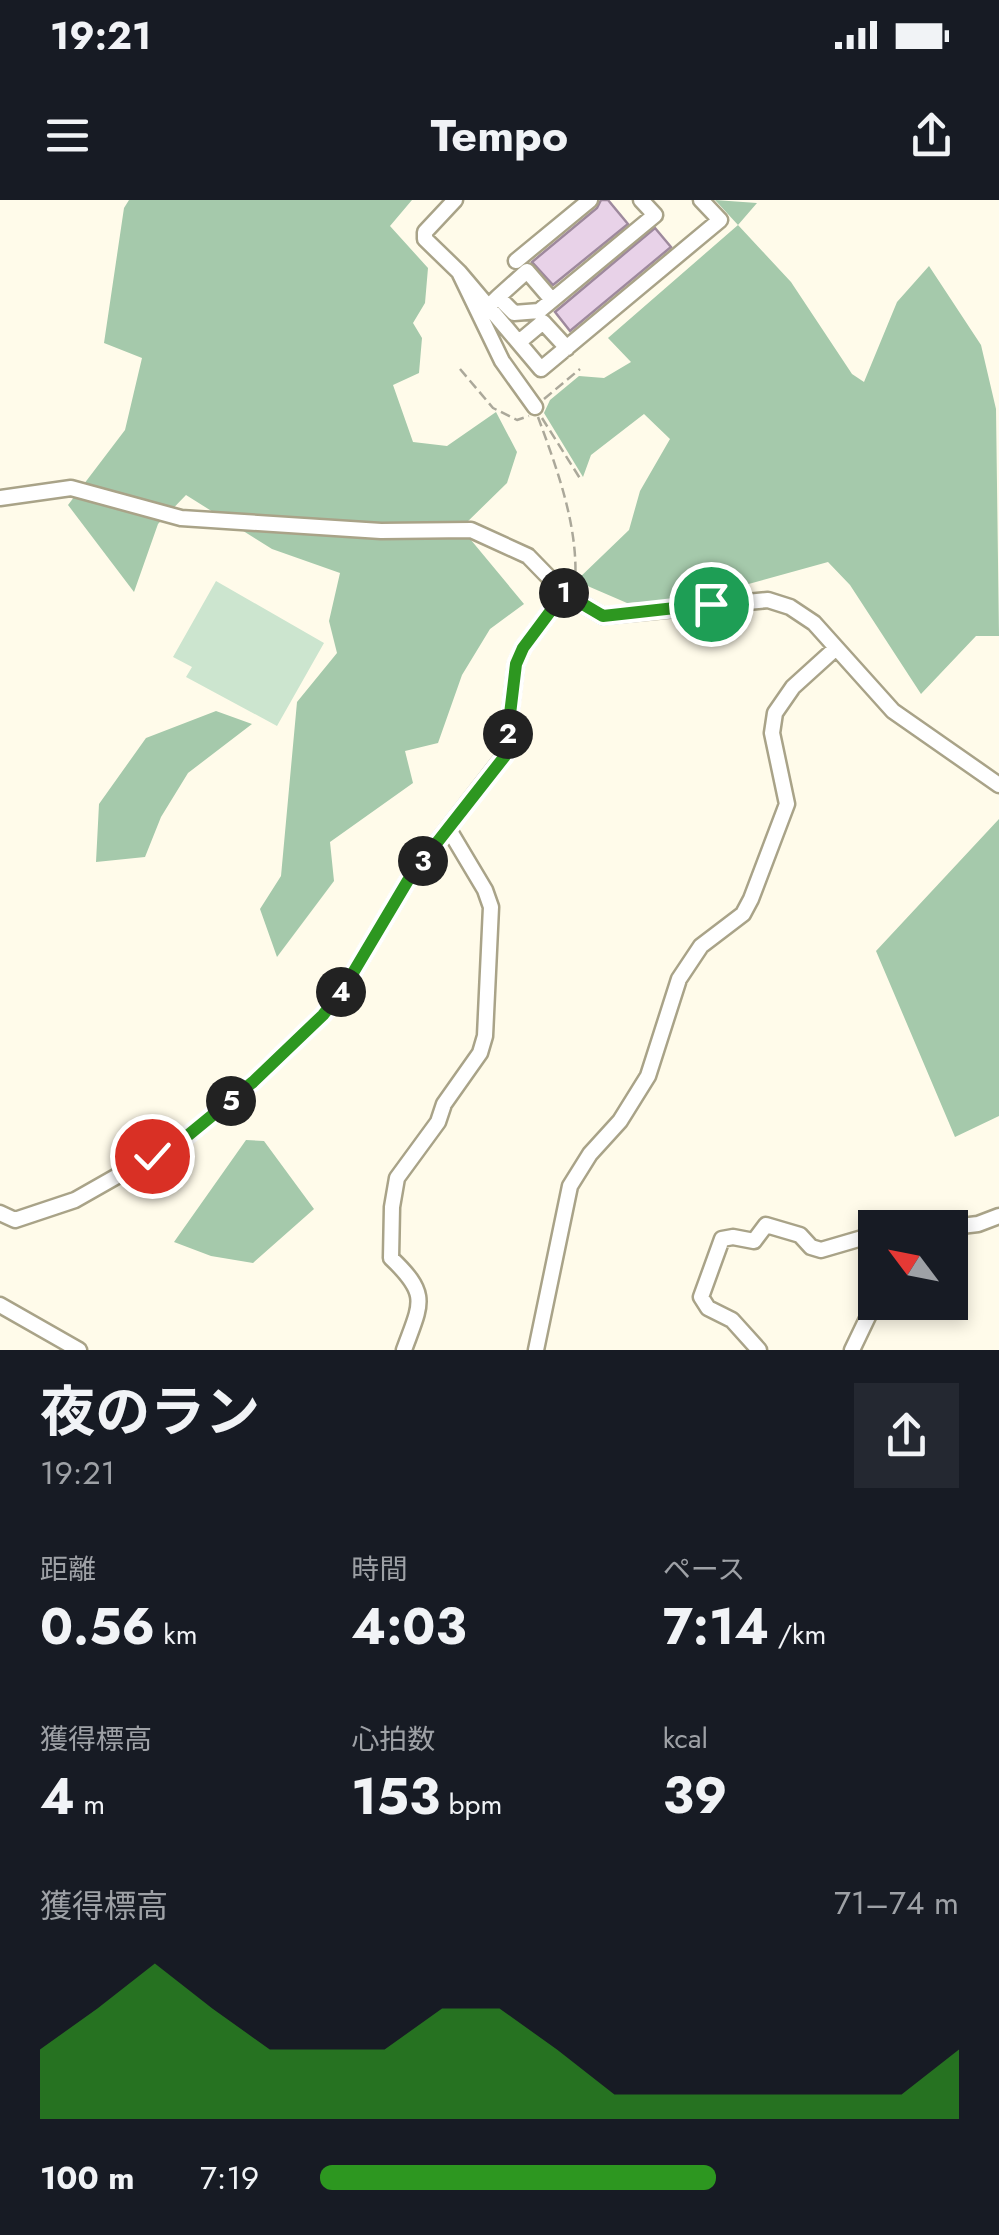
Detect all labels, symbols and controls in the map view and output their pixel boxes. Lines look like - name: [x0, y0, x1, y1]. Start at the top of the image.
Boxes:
- text: 19:21: [50, 8, 151, 63]
- text: Tempo: [431, 103, 568, 168]
- icon: menu: [40, 108, 95, 163]
- icon: share: [904, 108, 959, 163]
- pin: [669, 562, 754, 647]
- pin: 1: [539, 568, 589, 618]
- text: 1: [557, 572, 571, 613]
- icon: arrive: [684, 577, 739, 632]
- pin: 2: [483, 709, 533, 759]
- text: 2: [499, 713, 517, 754]
- pin: 3: [398, 836, 448, 886]
- text: 3: [414, 840, 432, 881]
- pin: 4: [316, 967, 366, 1017]
- text: 4: [331, 971, 351, 1012]
- pin: 5: [206, 1076, 256, 1126]
- text: 5: [222, 1080, 240, 1121]
- pin: [110, 1114, 195, 1199]
- icon: check: [125, 1129, 180, 1184]
- north arrow: [858, 1210, 968, 1320]
- map controls: [858, 1210, 968, 1320]
- text: 夜のラン: [40, 1372, 260, 1452]
- button: share: [854, 1383, 959, 1488]
- text: 19:21: [40, 1450, 115, 1496]
- text: 距離: [40, 1549, 96, 1590]
- text: 時間: [351, 1549, 407, 1590]
- text: ペース: [663, 1549, 745, 1590]
- text: 0.56: [40, 1590, 155, 1663]
- text: 4:03: [351, 1590, 466, 1663]
- text: 7:14: [663, 1590, 769, 1663]
- text: km: [155, 1614, 197, 1655]
- text: /km: [769, 1614, 826, 1655]
- text: kcal: [663, 1718, 708, 1759]
- text: 獲得標高: [40, 1719, 152, 1760]
- text: 心拍数: [351, 1719, 435, 1760]
- text: 39: [663, 1759, 727, 1832]
- text: 4: [40, 1760, 75, 1833]
- text: 153: [351, 1760, 440, 1833]
- text: m: [75, 1784, 105, 1825]
- text: bpm: [440, 1784, 502, 1825]
- text: 71–74 m: [834, 1880, 959, 1926]
- text: 獲得標高: [40, 1883, 168, 1929]
- text: 100 m: [40, 2155, 135, 2201]
- text: 7:19: [200, 2155, 259, 2201]

